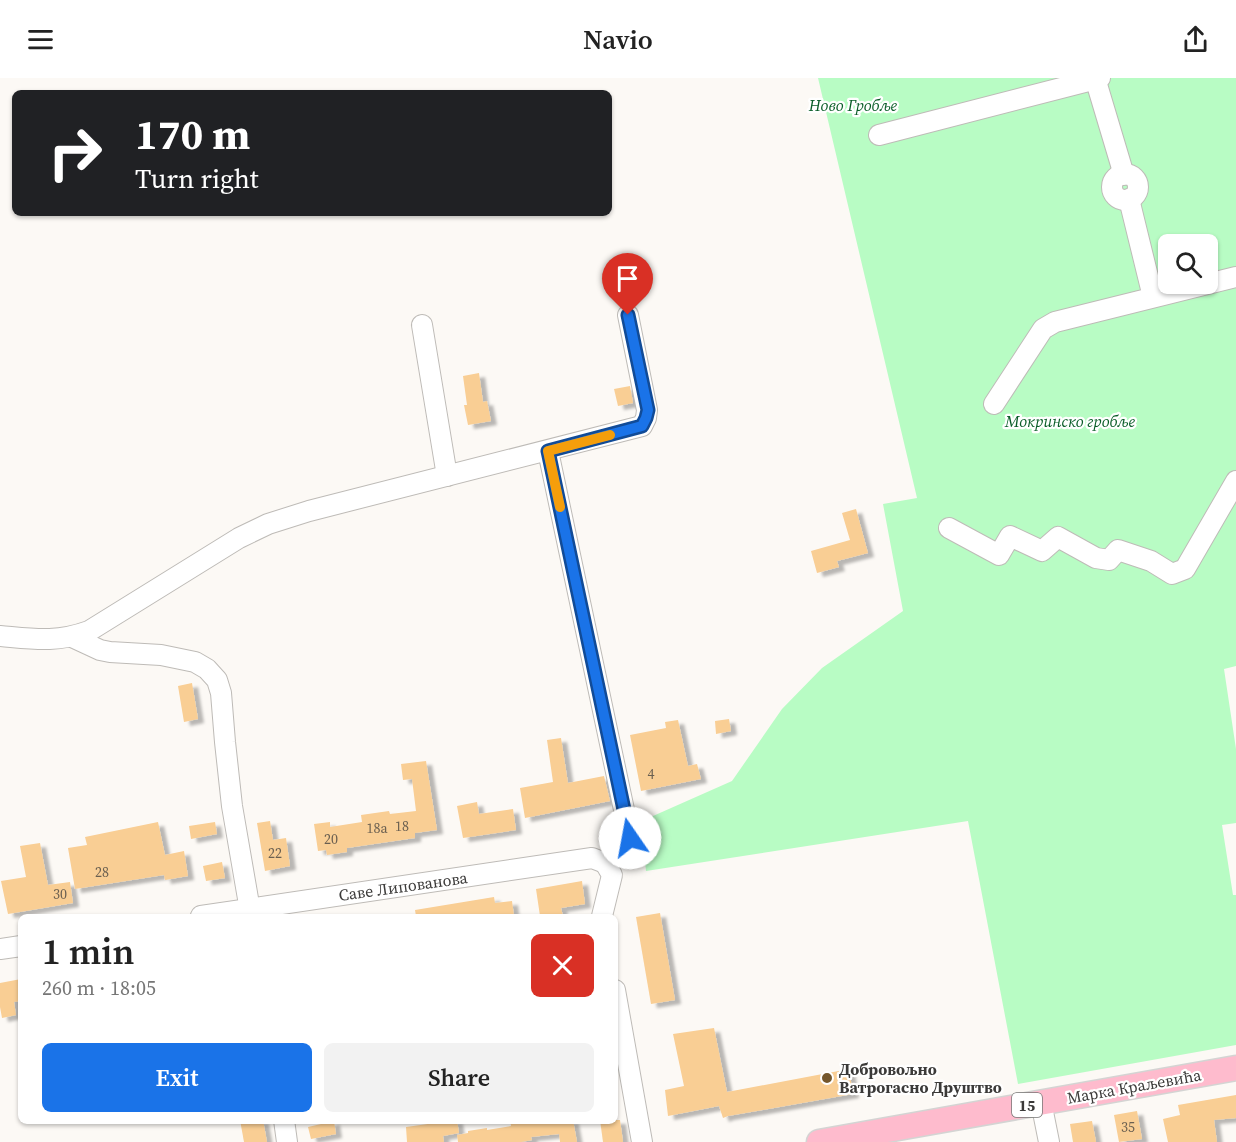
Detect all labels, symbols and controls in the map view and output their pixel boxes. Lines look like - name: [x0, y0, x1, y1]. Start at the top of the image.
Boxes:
- text: Navio: [583, 21, 653, 58]
- icon: menu: [24, 23, 57, 56]
- icon: share: [1179, 23, 1212, 56]
- park label: Ново Гробље: [808, 94, 898, 116]
- text: 170 m: [135, 105, 250, 163]
- icon: right: [36, 114, 114, 192]
- text: Turn right: [135, 160, 259, 197]
- map controls: [1158, 234, 1218, 294]
- button: search: [1158, 234, 1218, 294]
- pin: [602, 253, 653, 315]
- icon: arrive: [611, 262, 644, 295]
- park label: Мокринско гробље: [1004, 410, 1136, 432]
- house number: 4: [648, 764, 655, 784]
- position arrow: [598, 806, 662, 870]
- house number: 18: [395, 816, 409, 836]
- house number: 18a: [366, 818, 388, 838]
- house number: 20: [324, 829, 338, 849]
- house number: 22: [268, 843, 282, 863]
- house number: 28: [95, 862, 109, 882]
- street label: Саве Липованова: [337, 866, 470, 906]
- house number: 30: [53, 884, 67, 904]
- text: 1 min: [42, 927, 134, 976]
- button: close: [531, 934, 594, 997]
- text: 260 m · 18:05: [42, 974, 156, 1002]
- button: Exit: [42, 1043, 312, 1112]
- button: Share: [324, 1043, 594, 1112]
- place label: Добровољно Ватрогасно Друштво: [839, 1058, 1002, 1098]
- street label: Марка Краљевића: [1065, 1063, 1204, 1109]
- marker: Добровољно Ватрогасно Друштво: [820, 1071, 834, 1085]
- road number: 15: [1012, 1093, 1042, 1117]
- house number: 35: [1121, 1117, 1135, 1137]

